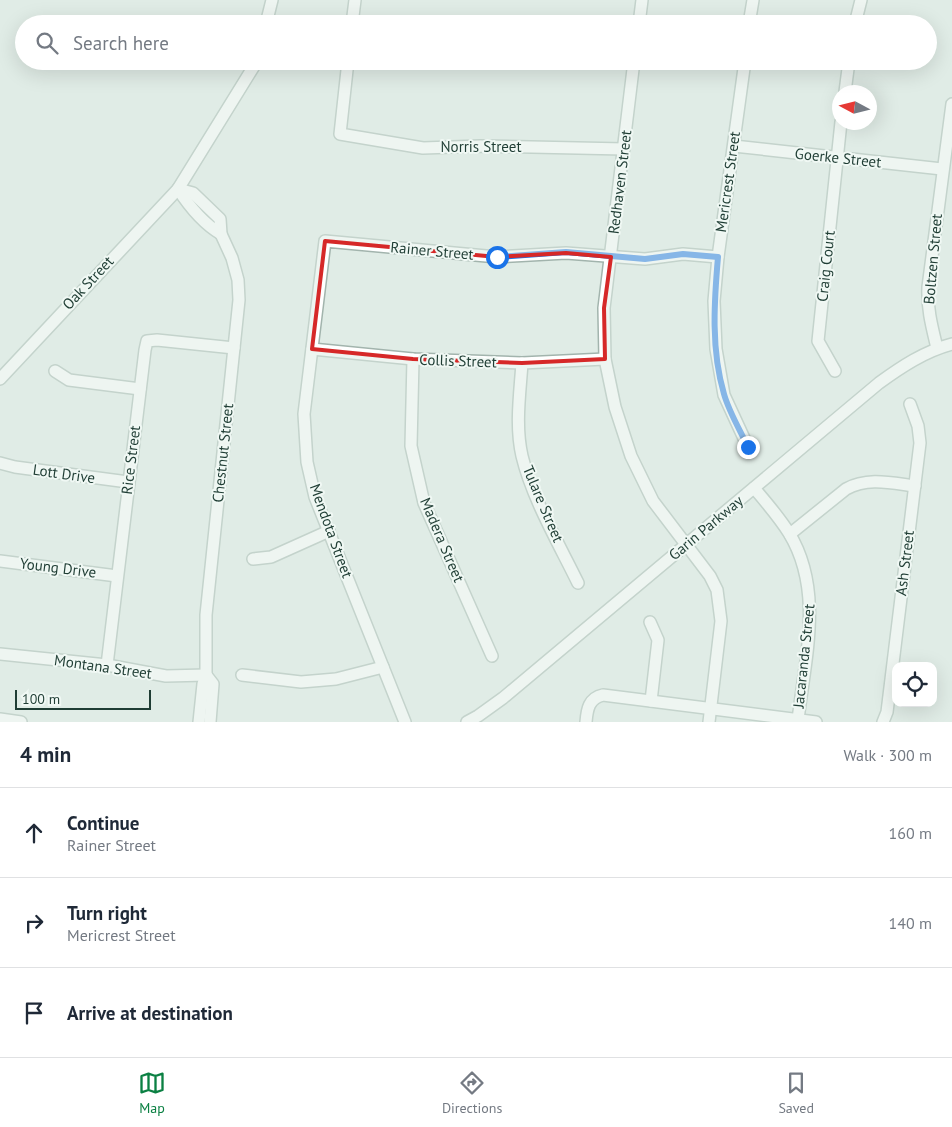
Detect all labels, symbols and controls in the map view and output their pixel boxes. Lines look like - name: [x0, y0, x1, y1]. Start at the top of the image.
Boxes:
- search box: [15, 15, 937, 70]
- icon: search: [33, 29, 61, 57]
- text: Search here: [73, 31, 169, 55]
- north arrow: [832, 85, 877, 130]
- street label: Redhaven Street: [604, 129, 635, 235]
- street label: Mericrest Street: [711, 130, 744, 234]
- street label: Norris Street: [441, 137, 522, 156]
- street label: Goerke Street: [794, 144, 882, 171]
- street label: Boltzen Street: [919, 213, 946, 305]
- street label: Craig Court: [812, 229, 839, 303]
- street label: Rainer Street: [390, 237, 474, 264]
- route start: [486, 246, 509, 269]
- street label: Oak Street: [58, 252, 117, 314]
- street label: Collis Street: [419, 350, 497, 371]
- street label: Chestnut Street: [208, 402, 237, 503]
- street label: Rice Street: [117, 424, 144, 495]
- route end: [737, 436, 760, 459]
- street label: Lott Drive: [32, 460, 96, 487]
- street label: Tulare Street: [519, 462, 568, 545]
- street label: Mendota Street: [306, 481, 357, 580]
- street label: Garin Parkway: [665, 491, 747, 564]
- street label: Madera Street: [416, 495, 469, 585]
- street label: Ash Street: [891, 529, 918, 597]
- street label: Young Drive: [19, 553, 97, 582]
- street label: Jacaranda Street: [788, 603, 818, 710]
- street label: Montana Street: [53, 650, 153, 683]
- map controls: [892, 662, 937, 707]
- button: locate: [892, 662, 937, 707]
- scale bar: [15, 687, 151, 710]
- text: 100 m: [22, 690, 60, 708]
- text: 4 min: [20, 741, 71, 768]
- text: Walk · 300 m: [843, 745, 932, 765]
- text: Continue: [67, 811, 139, 835]
- icon: ahead: [20, 819, 48, 847]
- text: 160 m: [889, 823, 932, 843]
- text: Rainer Street: [67, 835, 156, 855]
- text: Turn right: [67, 901, 147, 925]
- icon: right: [20, 909, 48, 937]
- text: 140 m: [889, 913, 932, 933]
- text: Mericrest Street: [67, 925, 176, 945]
- icon: arrive: [20, 999, 48, 1027]
- text: Arrive at destination: [67, 1001, 233, 1025]
- tab: Map: [138, 1069, 166, 1117]
- tab: Directions: [442, 1069, 502, 1117]
- tab: Saved: [778, 1069, 814, 1117]

